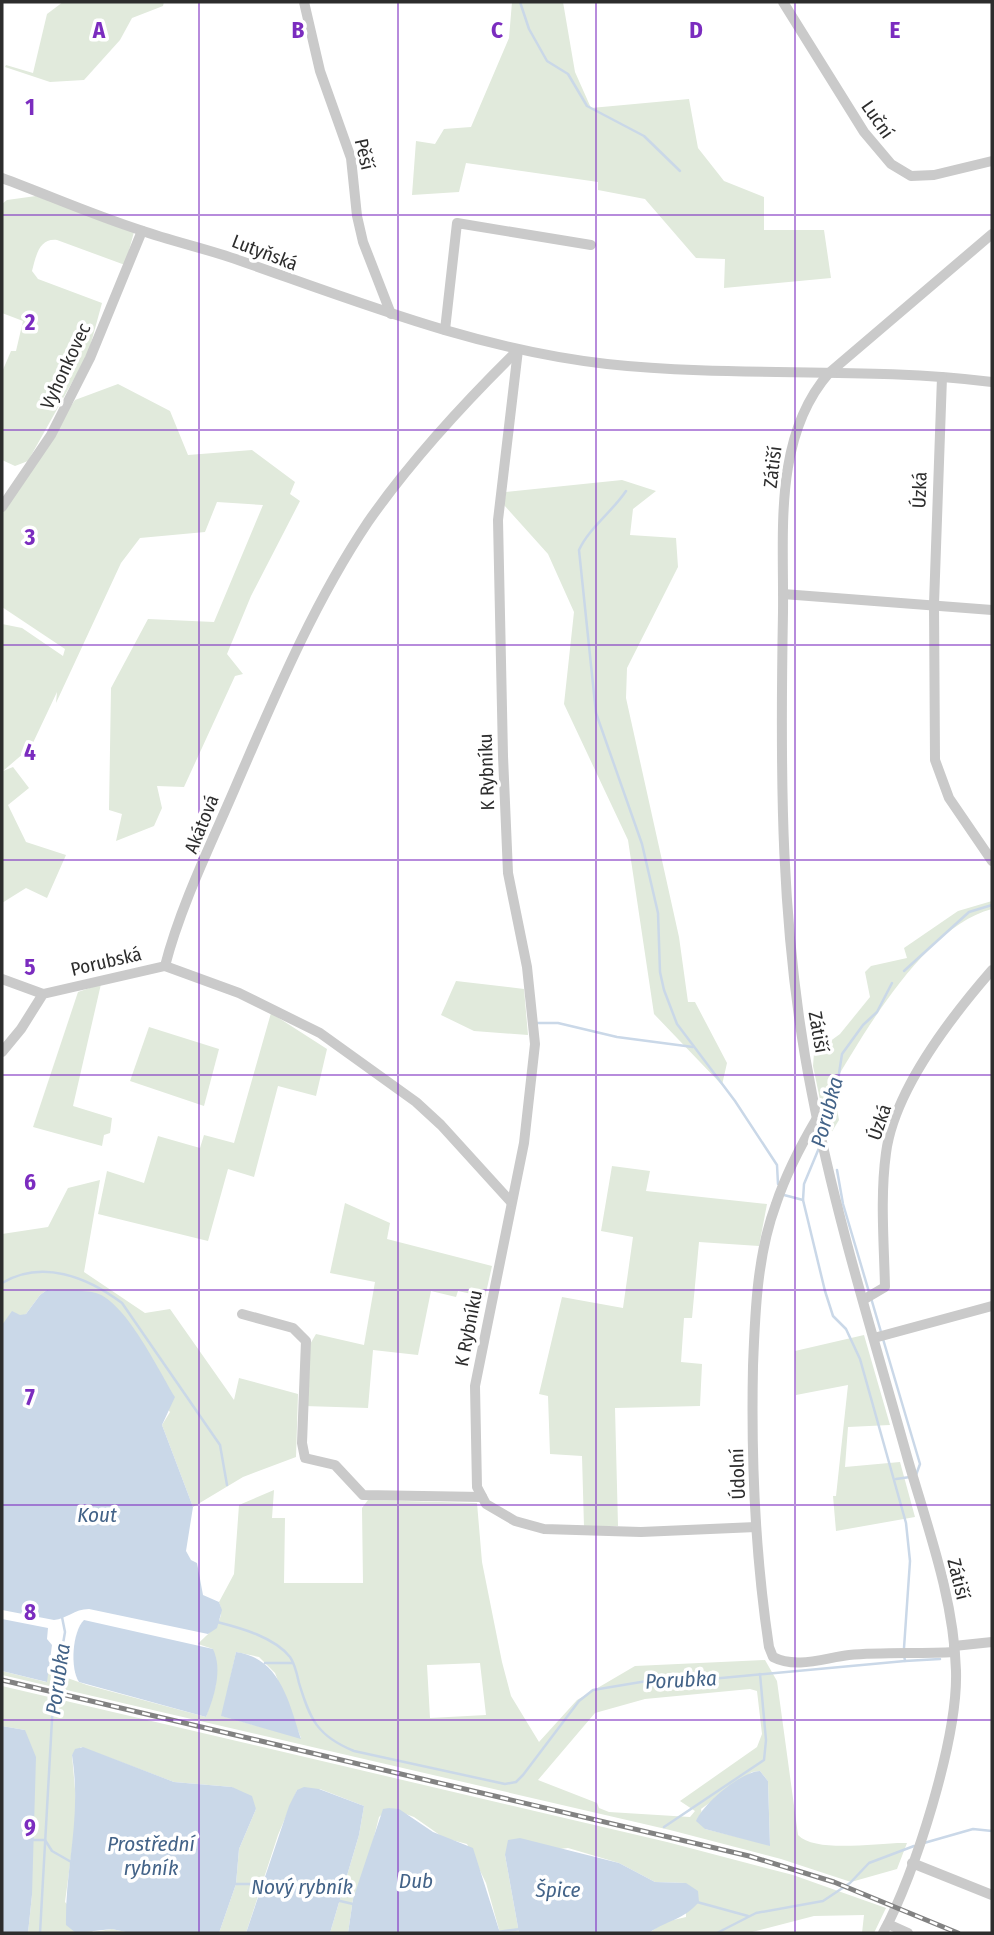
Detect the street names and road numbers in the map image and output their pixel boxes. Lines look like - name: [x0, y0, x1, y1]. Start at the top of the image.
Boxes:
- street label: Luční: [856, 96, 899, 143]
- street label: Pěší: [350, 136, 379, 172]
- street label: Lutyňská: [229, 229, 301, 276]
- street label: Vyhonkovec: [35, 319, 95, 413]
- street label: Zátiší: [759, 445, 786, 489]
- street label: Úzká: [907, 471, 932, 509]
- street label: K Rybníku: [474, 733, 499, 811]
- street label: Akátová: [179, 791, 224, 857]
- street label: Porubská: [68, 942, 144, 981]
- street label: Zátiší: [804, 1009, 834, 1055]
- street label: Úzká: [863, 1101, 896, 1143]
- street label: K Rybníku: [450, 1288, 487, 1368]
- street label: Údolní: [725, 1448, 750, 1500]
- street label: Zátiší: [942, 1556, 975, 1602]

